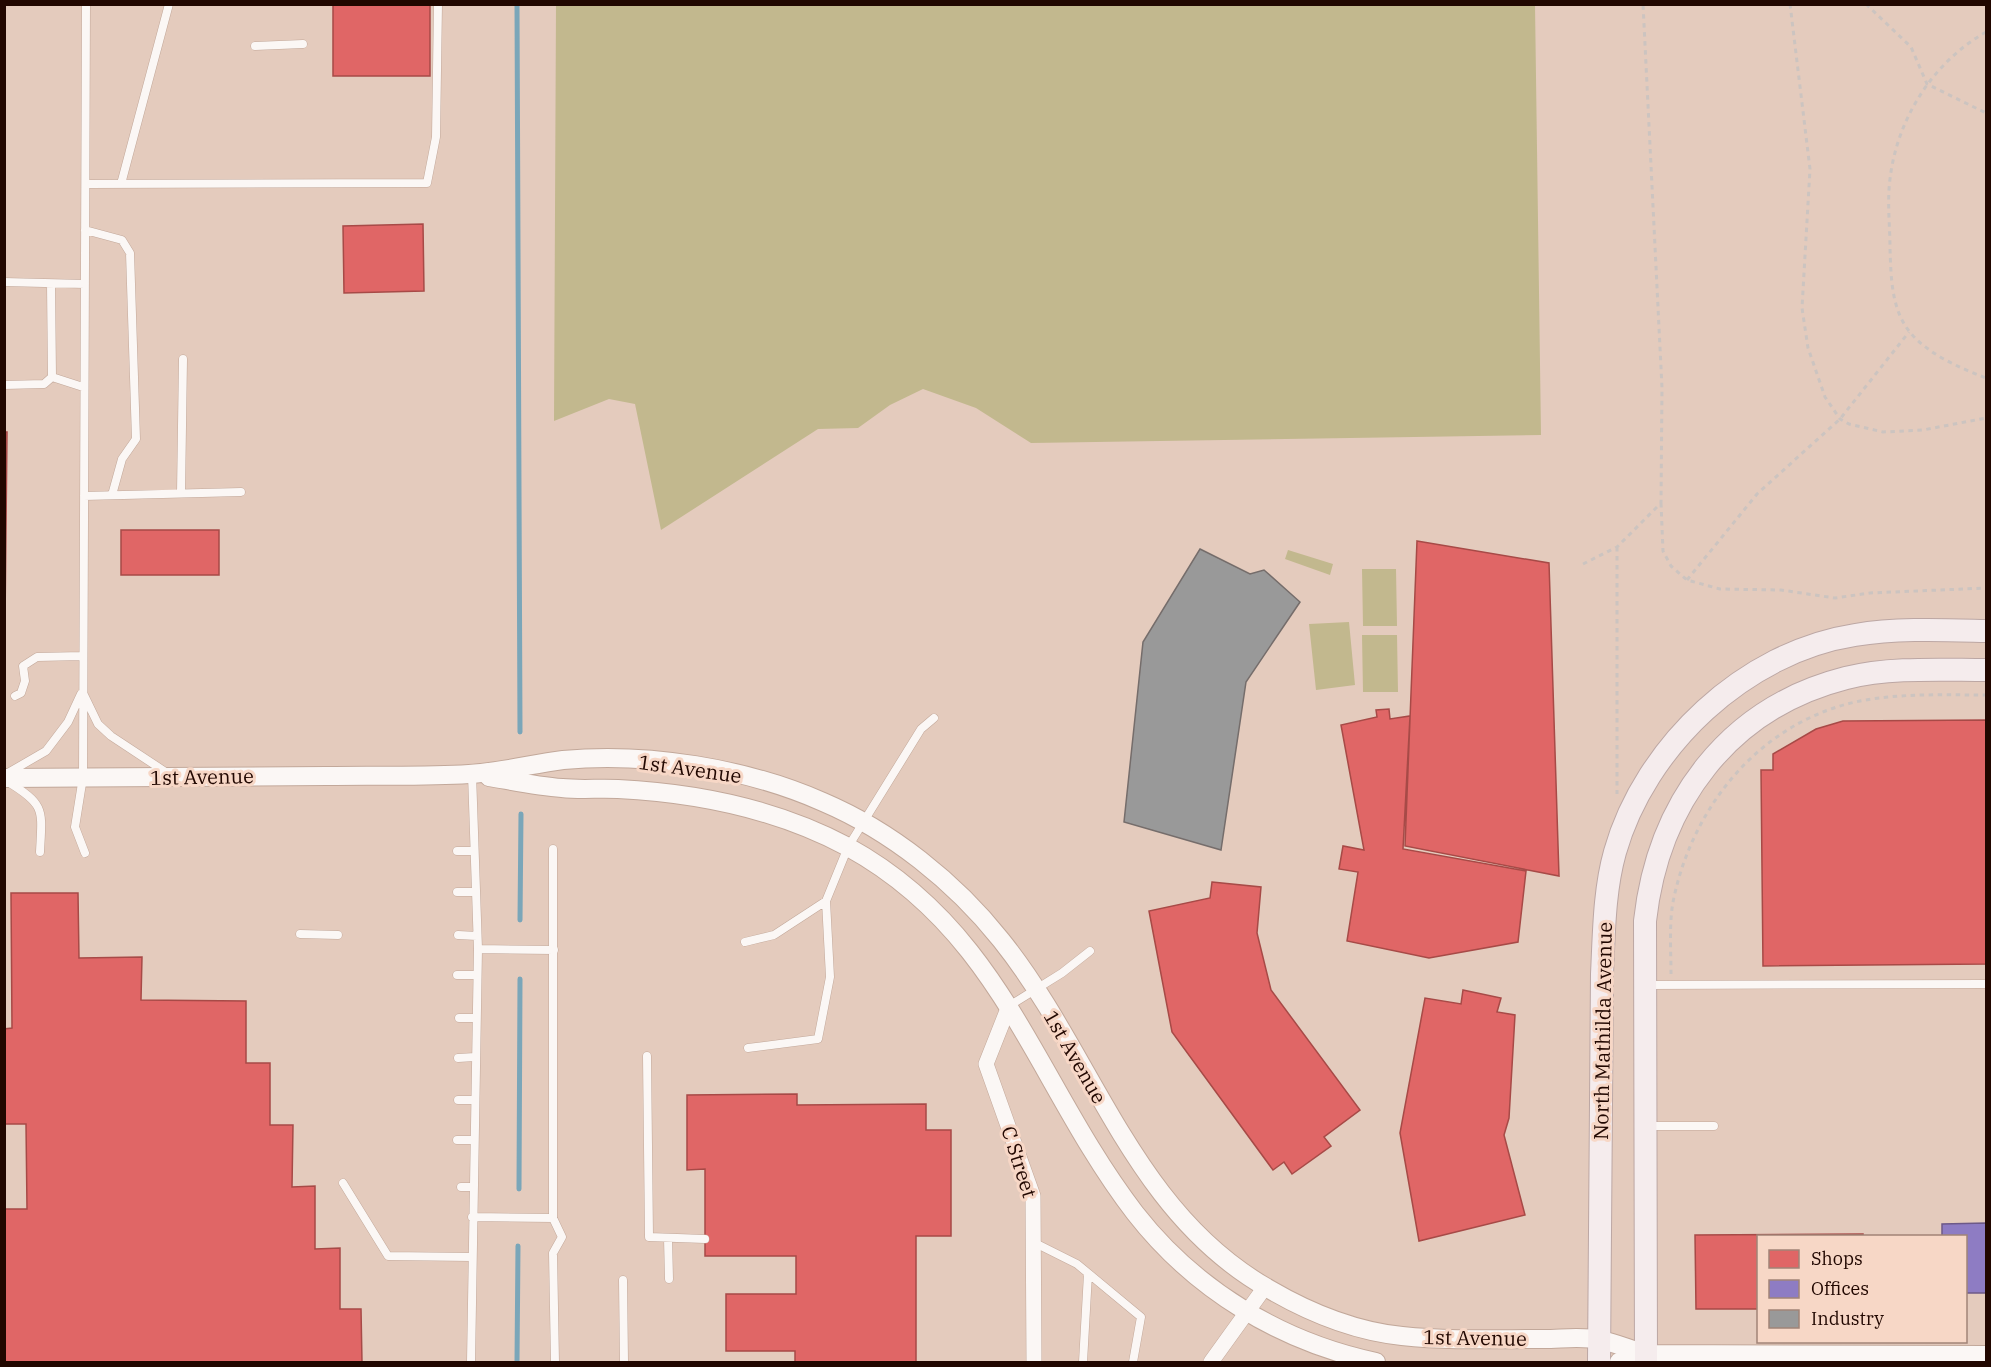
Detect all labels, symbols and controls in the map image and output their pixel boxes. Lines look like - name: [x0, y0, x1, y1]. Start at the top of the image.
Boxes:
- street label: 1st Avenue: [637, 748, 743, 789]
- street label: 1st Avenue: [150, 762, 254, 791]
- street label: North Mathilda Avenue: [1587, 922, 1618, 1140]
- street label: 1st Avenue: [1038, 1005, 1113, 1108]
- street label: C Street: [995, 1123, 1044, 1201]
- legend: [1757, 1235, 1967, 1343]
- text: Shops: [1811, 1247, 1863, 1270]
- text: Offices: [1811, 1277, 1869, 1300]
- text: Industry: [1811, 1307, 1884, 1330]
- street label: 1st Avenue: [1423, 1323, 1527, 1352]

